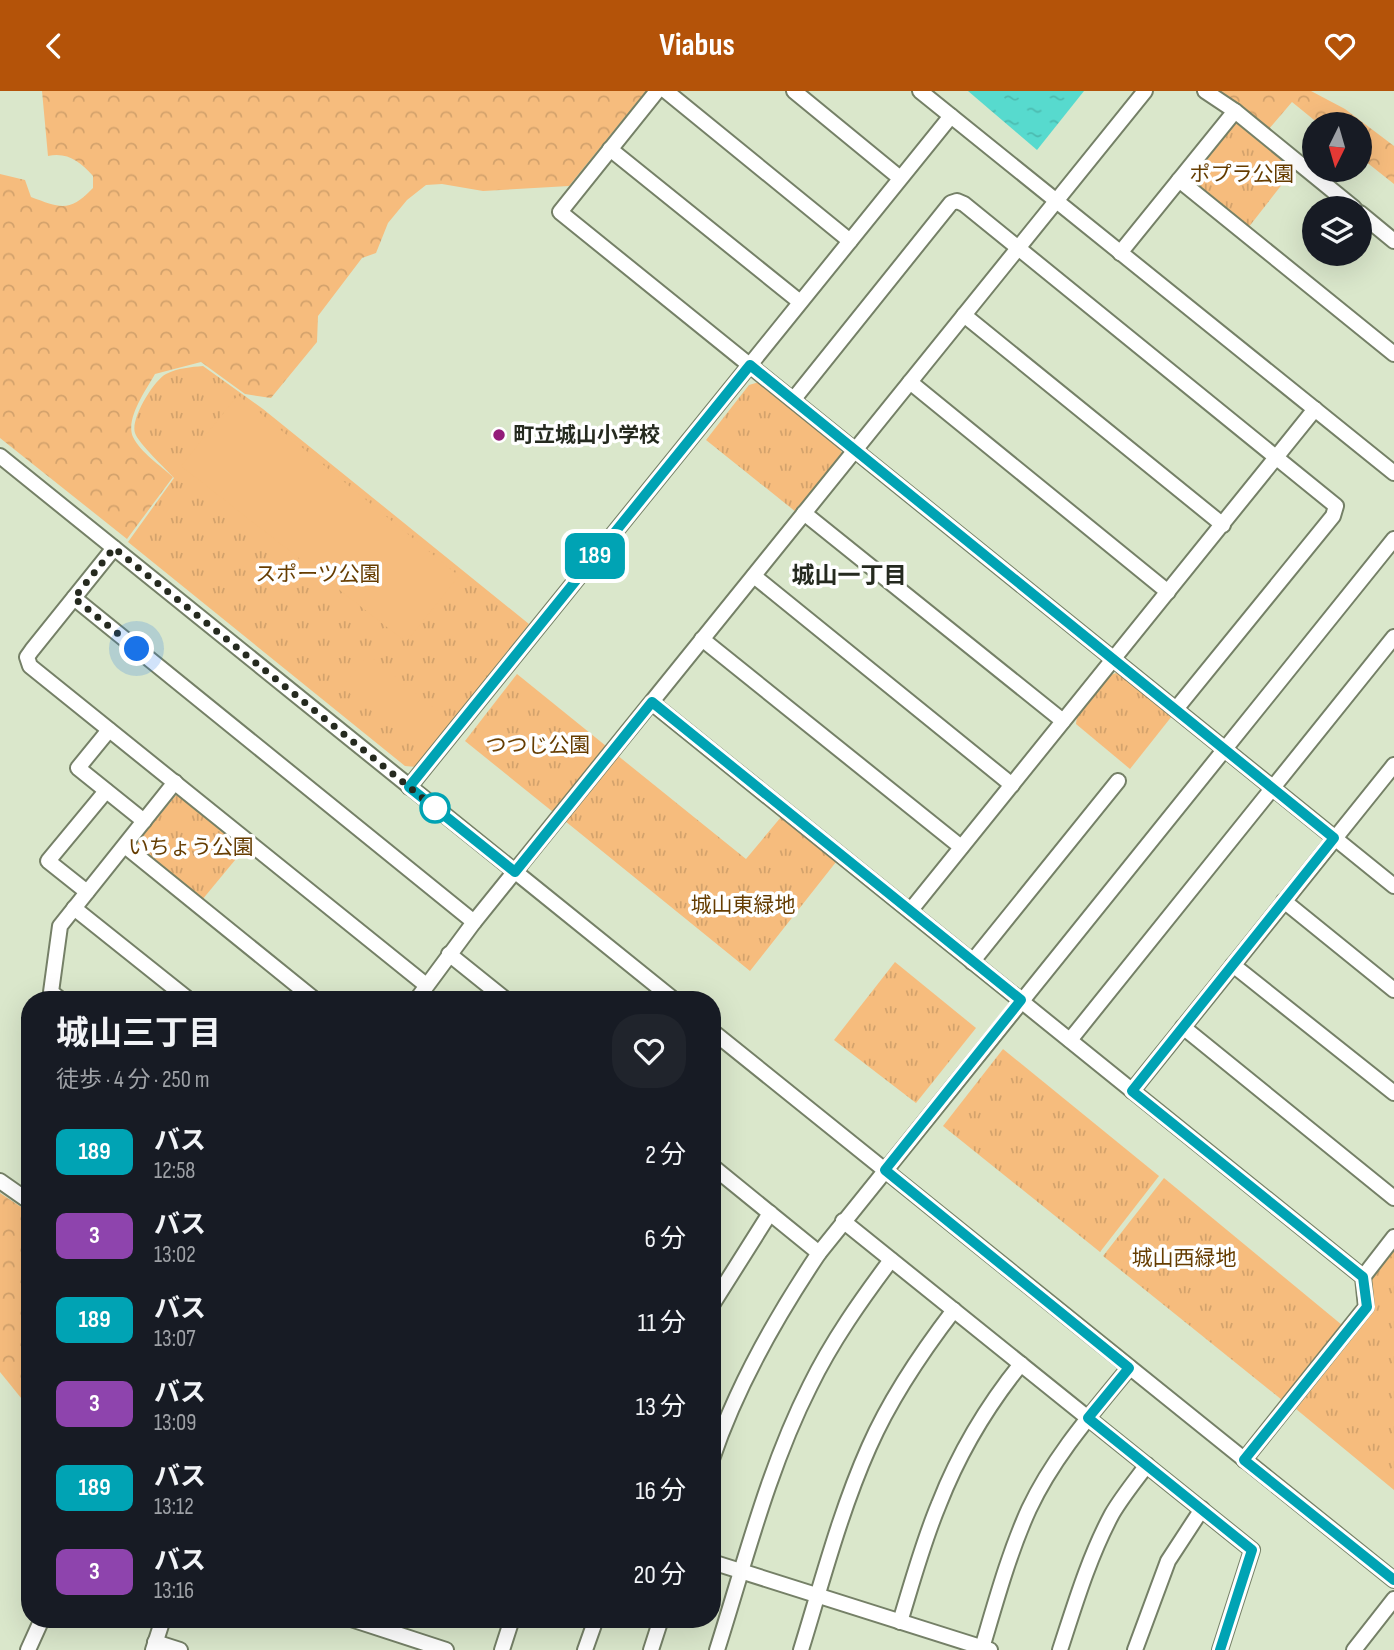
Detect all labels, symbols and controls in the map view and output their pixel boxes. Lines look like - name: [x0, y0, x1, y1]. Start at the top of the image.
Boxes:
- text: Viabus: [659, 26, 735, 65]
- icon: back: [35, 27, 73, 65]
- icon: heart: [1321, 27, 1359, 65]
- north arrow: [1302, 112, 1372, 182]
- map controls: [1302, 112, 1372, 266]
- park label: ポプラ公園: [1190, 162, 1295, 187]
- button: layers: [1302, 196, 1372, 266]
- place label: 町立城山小学校: [513, 423, 660, 448]
- marker: 町立城山小学校: [491, 427, 507, 443]
- line badge: 189: [555, 533, 635, 579]
- text: 189: [579, 541, 611, 570]
- park label: スポーツ公園: [255, 562, 381, 587]
- district label: 城山一丁目: [792, 562, 907, 590]
- your location: [119, 631, 154, 666]
- park label: つつじ公園: [486, 733, 591, 758]
- unlabelled marker: [420, 793, 450, 823]
- park label: いちょう公園: [128, 835, 254, 860]
- park label: 城山東緑地: [691, 893, 796, 918]
- text: 城山三丁目: [56, 1014, 221, 1054]
- button: heart: [612, 1014, 686, 1088]
- text: 徒歩 · 4 分 · 250 m: [56, 1066, 209, 1094]
- text: バス: [154, 1126, 206, 1157]
- text: 189: [78, 1137, 111, 1166]
- text: 2 分: [645, 1140, 686, 1171]
- text: 12:58: [154, 1157, 195, 1185]
- text: バス: [154, 1210, 206, 1241]
- text: 3: [89, 1221, 100, 1250]
- text: 6 分: [644, 1224, 686, 1255]
- text: 13:02: [154, 1241, 196, 1269]
- park label: 城山西緑地: [1132, 1246, 1237, 1271]
- text: バス: [154, 1294, 206, 1325]
- text: 189: [78, 1305, 111, 1334]
- text: 11 分: [638, 1308, 686, 1339]
- text: 13:07: [154, 1325, 195, 1353]
- text: バス: [154, 1378, 206, 1409]
- text: 3: [89, 1389, 100, 1418]
- text: 13 分: [636, 1392, 686, 1423]
- text: 13:09: [154, 1409, 196, 1437]
- text: バス: [154, 1462, 206, 1493]
- text: 189: [78, 1473, 111, 1502]
- text: 16 分: [635, 1476, 686, 1507]
- text: 13:12: [154, 1493, 194, 1521]
- text: バス: [154, 1546, 206, 1577]
- text: 3: [89, 1557, 100, 1586]
- text: 20 分: [634, 1560, 686, 1591]
- text: 13:16: [154, 1577, 194, 1605]

